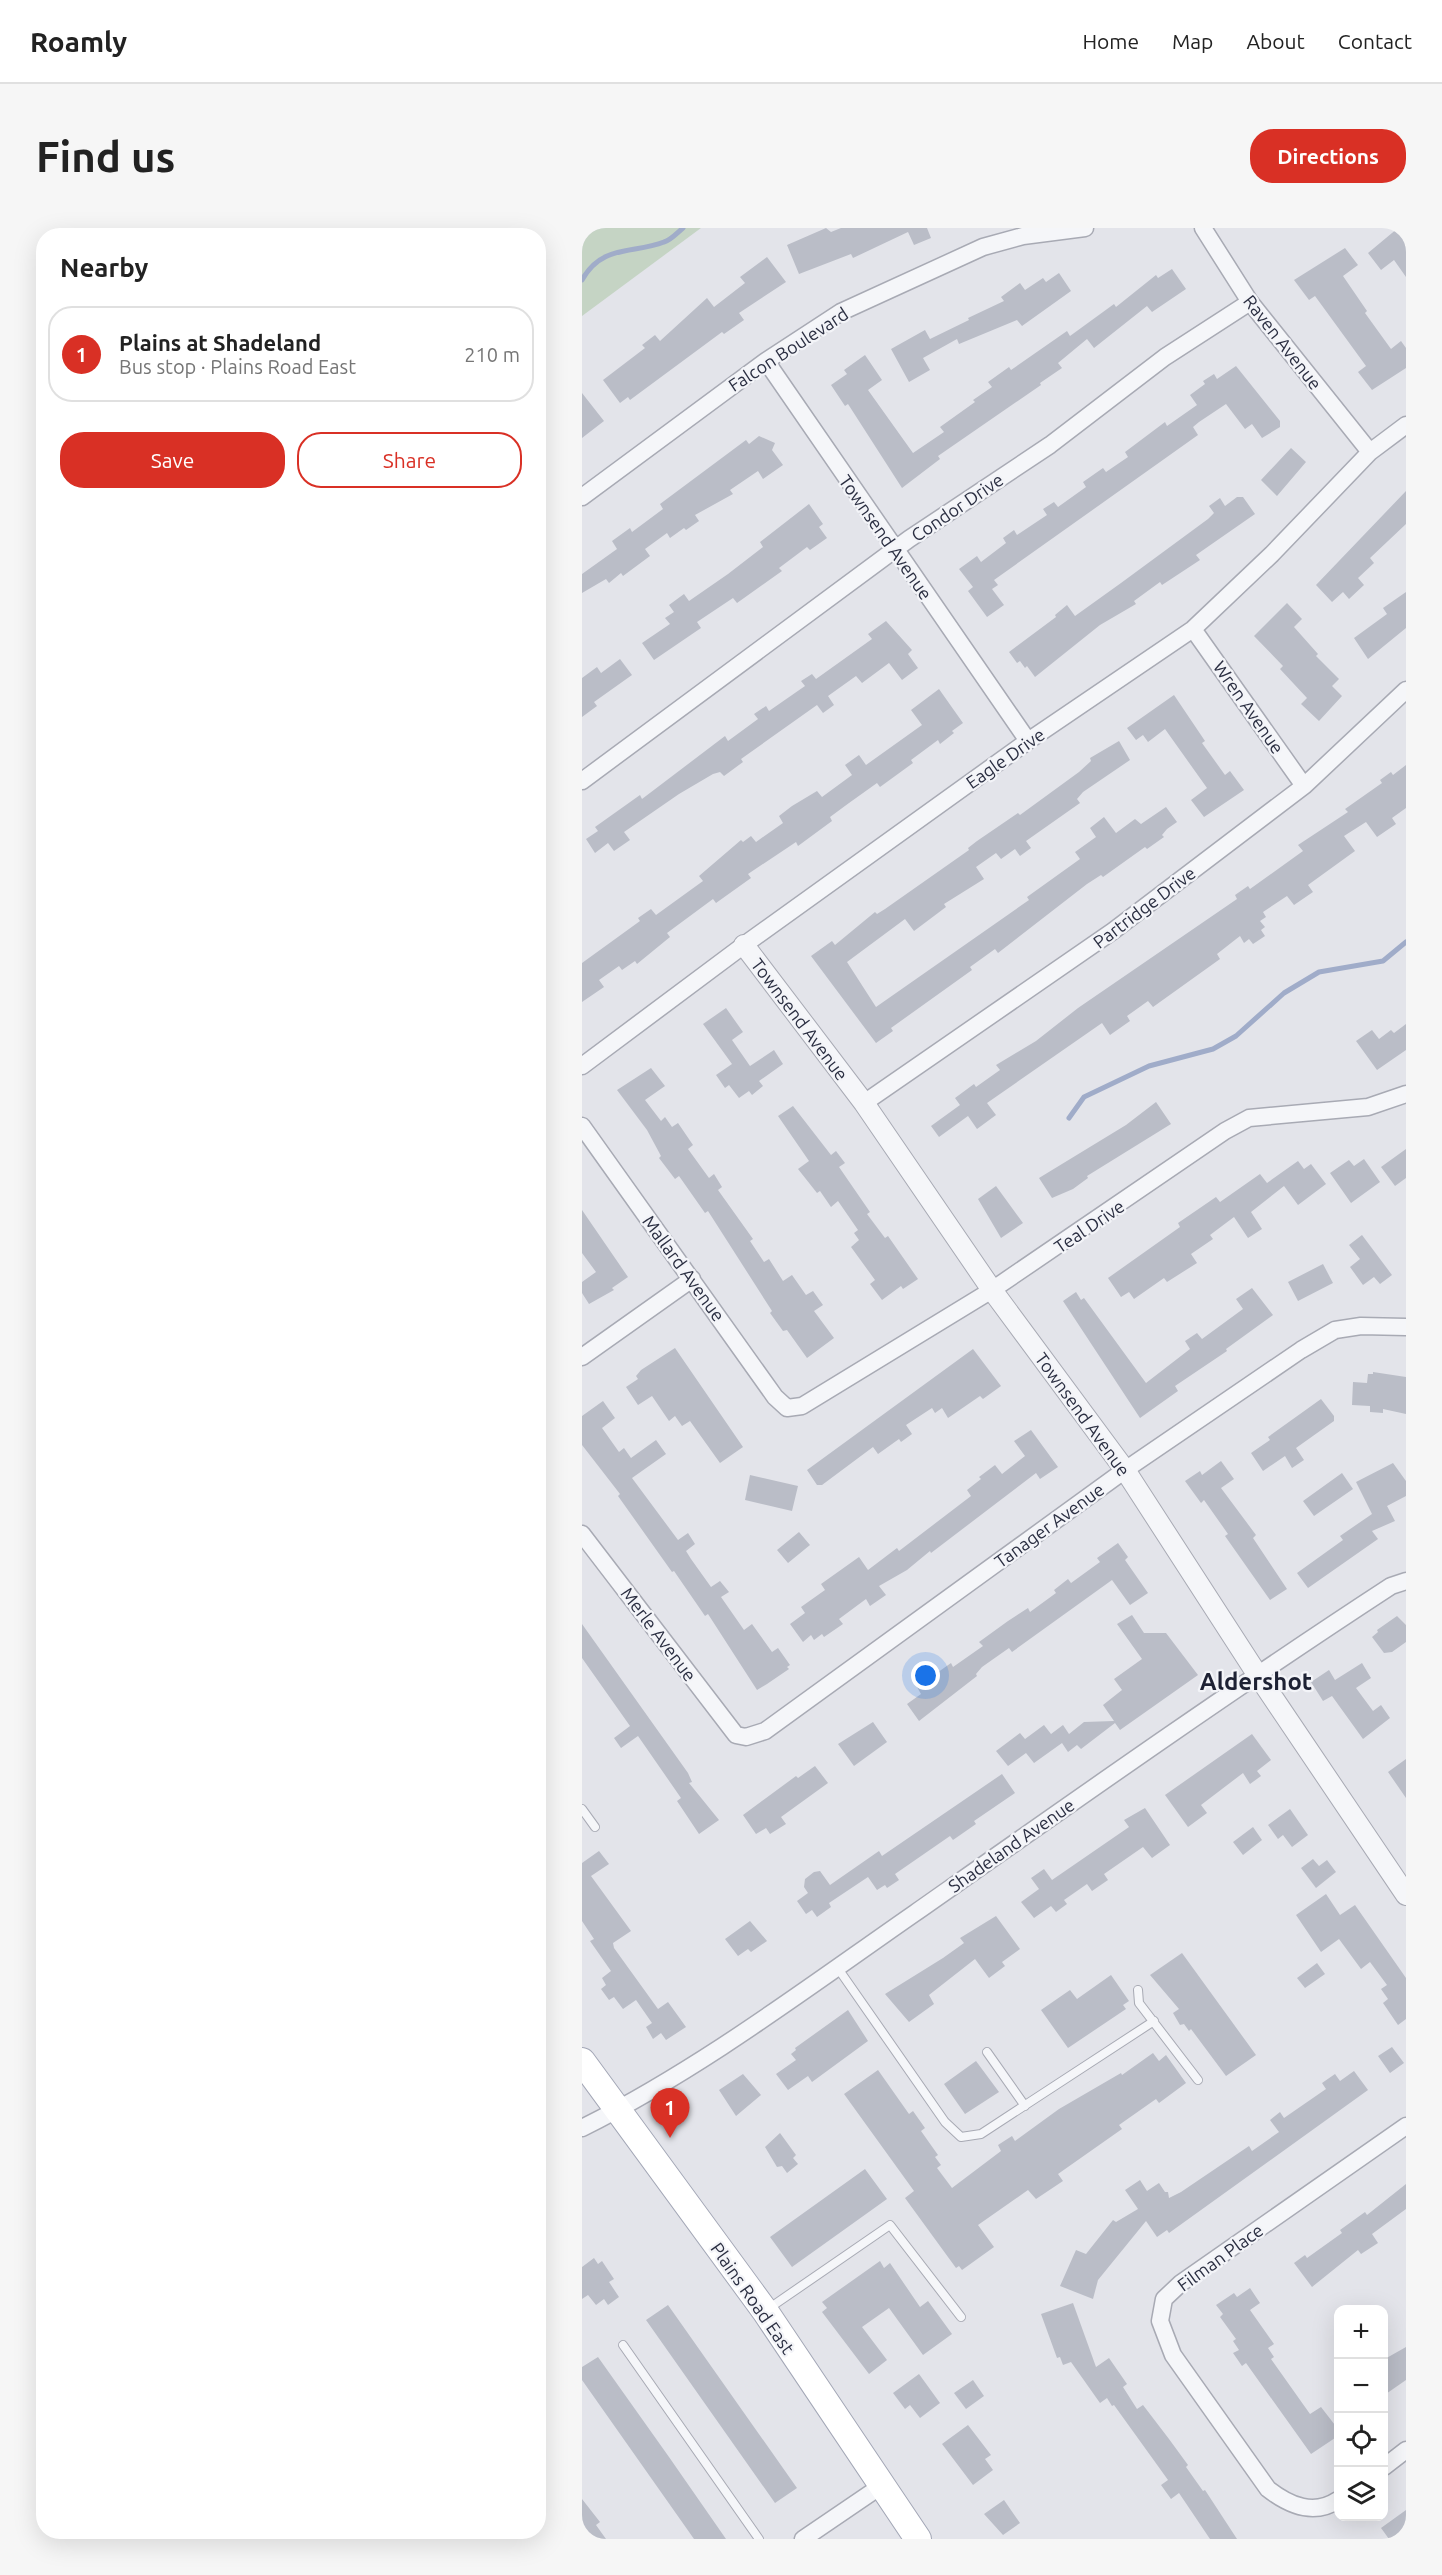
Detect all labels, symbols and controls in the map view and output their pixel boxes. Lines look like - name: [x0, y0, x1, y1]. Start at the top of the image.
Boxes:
- text: Roamly: [30, 26, 127, 57]
- text: Home: [1082, 29, 1139, 53]
- text: Map: [1172, 29, 1213, 53]
- text: About: [1246, 29, 1305, 53]
- text: Contact: [1338, 29, 1412, 53]
- button: Directions: [1250, 129, 1406, 183]
- text: Find us: [36, 133, 175, 180]
- text: Nearby: [60, 253, 148, 282]
- street label: Raven Avenue: [1240, 291, 1326, 393]
- street label: Falcon Boulevard: [725, 303, 851, 395]
- text: Plains at Shadeland: [119, 330, 321, 355]
- text: 1: [76, 343, 87, 366]
- text: 210 m: [464, 343, 520, 366]
- text: Bus stop · Plains Road East: [119, 355, 356, 378]
- button: Save: [60, 432, 285, 488]
- button: Share: [297, 432, 522, 488]
- street label: Condor Drive: [907, 469, 1007, 545]
- street label: Townsend Avenue: [836, 471, 936, 603]
- street label: Wren Avenue: [1210, 657, 1288, 757]
- street label: Eagle Drive: [962, 724, 1048, 792]
- street label: Partridge Drive: [1089, 862, 1199, 952]
- street label: Townsend Avenue: [748, 954, 852, 1084]
- street label: Teal Drive: [1050, 1195, 1128, 1257]
- street label: Mallard Avenue: [639, 1211, 729, 1325]
- street label: Townsend Avenue: [1032, 1349, 1134, 1479]
- street label: Tanager Avenue: [991, 1479, 1107, 1571]
- street label: Merle Avenue: [617, 1583, 701, 1685]
- your location: [911, 1661, 940, 1690]
- district label: Aldershot: [1200, 1668, 1312, 1695]
- street label: Shadeland Avenue: [944, 1794, 1078, 1896]
- pin: 1: [650, 2088, 689, 2138]
- street label: Filman Place: [1173, 2219, 1267, 2295]
- street label: Plains Road East: [707, 2239, 799, 2357]
- map controls: [1334, 2305, 1388, 2521]
- button: +: [1334, 2305, 1388, 2359]
- button: −: [1334, 2359, 1388, 2413]
- button: locate: [1334, 2413, 1388, 2467]
- button: layers: [1334, 2467, 1388, 2521]

